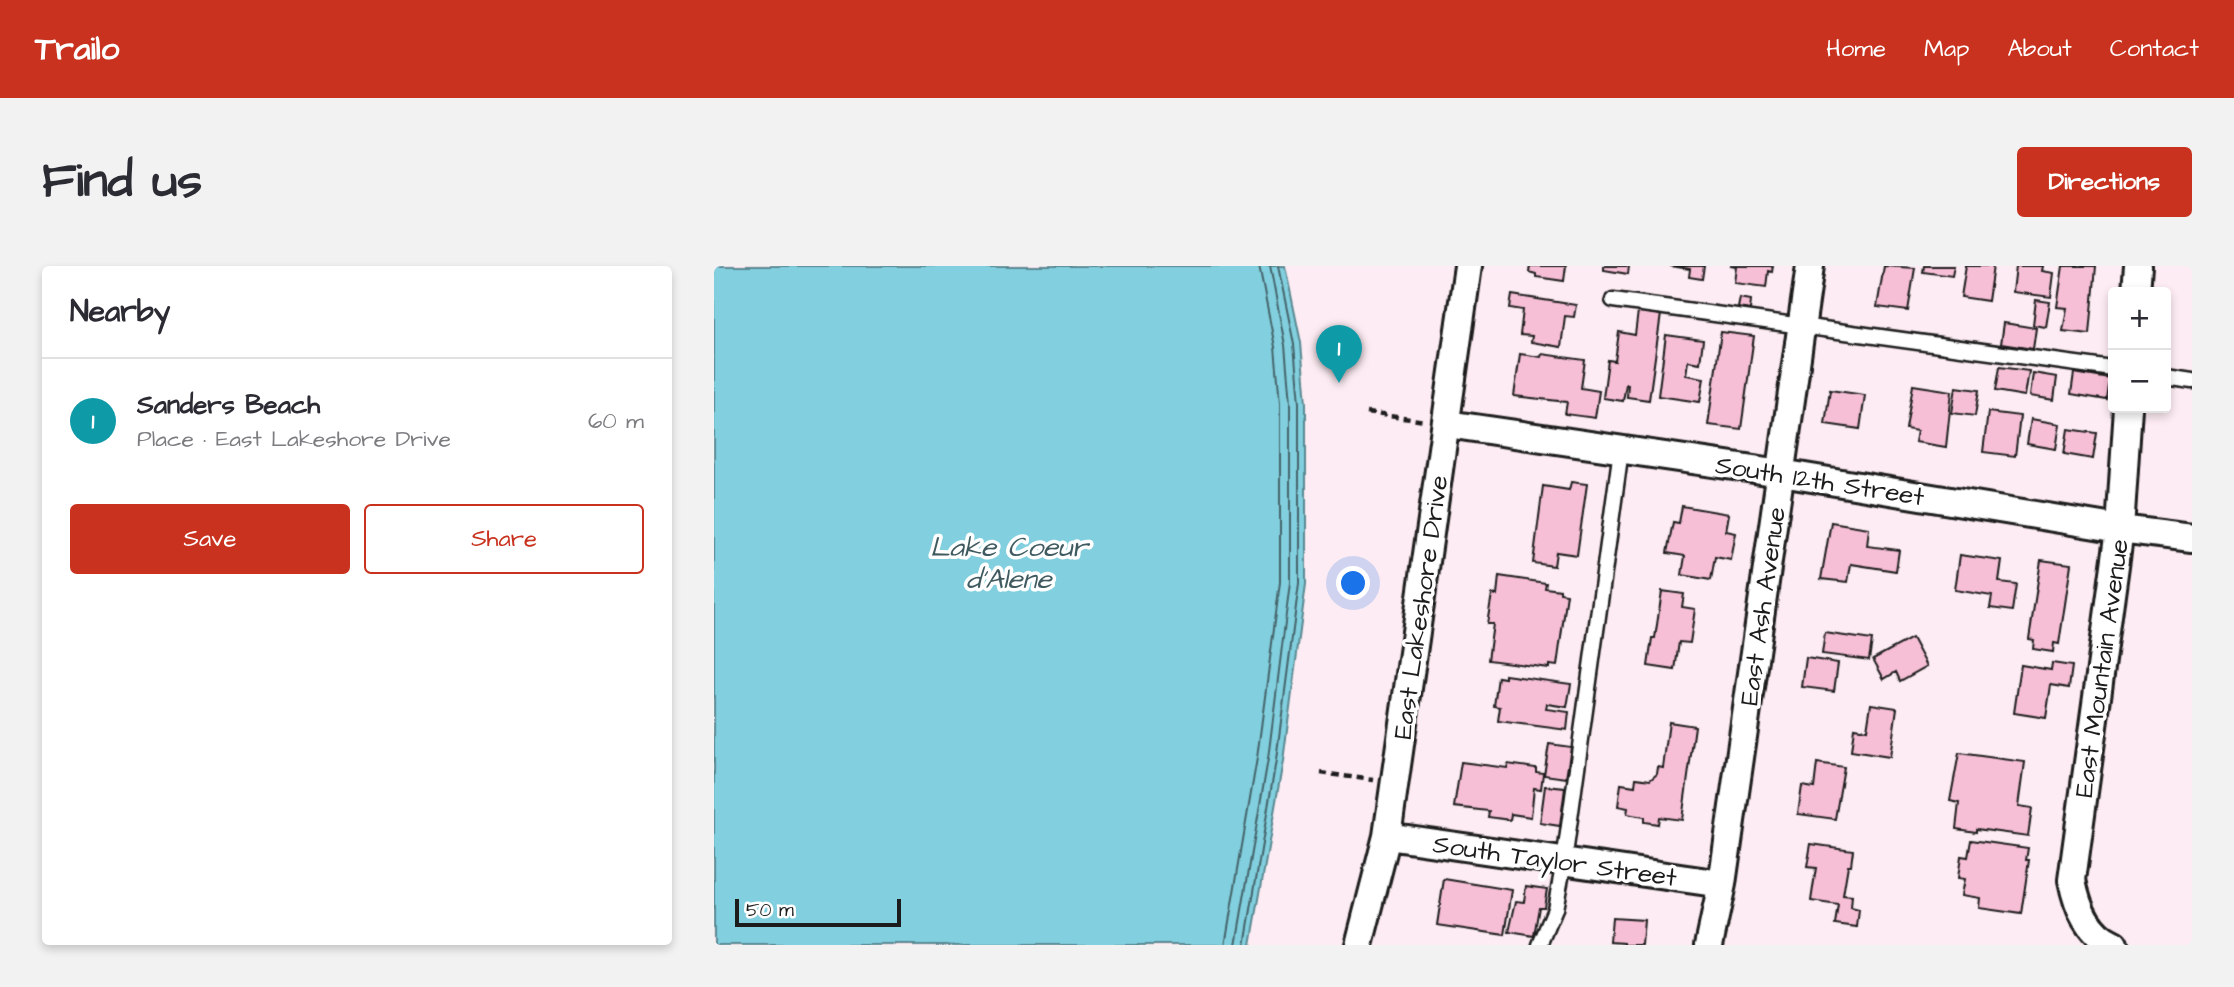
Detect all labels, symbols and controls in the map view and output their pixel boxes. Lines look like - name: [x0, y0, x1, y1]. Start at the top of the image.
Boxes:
- text: Trailo: [35, 26, 119, 72]
- text: Home: [1826, 32, 1886, 66]
- text: Map: [1924, 32, 1969, 66]
- text: About: [2007, 32, 2072, 66]
- text: Contact: [2110, 32, 2199, 66]
- button: Directions: [2017, 147, 2192, 217]
- text: Find us: [42, 148, 202, 216]
- map controls: [2108, 287, 2171, 413]
- button: +: [2108, 287, 2171, 350]
- text: Nearby: [70, 291, 170, 333]
- pin: 1: [1316, 325, 1362, 383]
- button: −: [2108, 350, 2171, 413]
- text: Sanders Beach: [137, 387, 320, 423]
- text: 1: [92, 405, 94, 437]
- text: 60 m: [588, 405, 644, 437]
- text: Place · East Lakeshore Drive: [137, 423, 451, 455]
- street label: South 12th Street: [1713, 447, 1927, 515]
- street label: East Lakeshore Drive: [1385, 473, 1457, 741]
- button: Save: [70, 504, 350, 574]
- button: Share: [364, 504, 644, 574]
- street label: East Ash Avenue: [1731, 505, 1795, 708]
- water label: Lake Coeur d'Alene: [930, 528, 1090, 599]
- street label: East Mountain Avenue: [2066, 537, 2138, 800]
- your location: [1336, 566, 1370, 600]
- street label: South Taylor Street: [1430, 826, 1679, 898]
- scale bar: [735, 896, 901, 928]
- text: 50 m: [746, 897, 794, 924]

